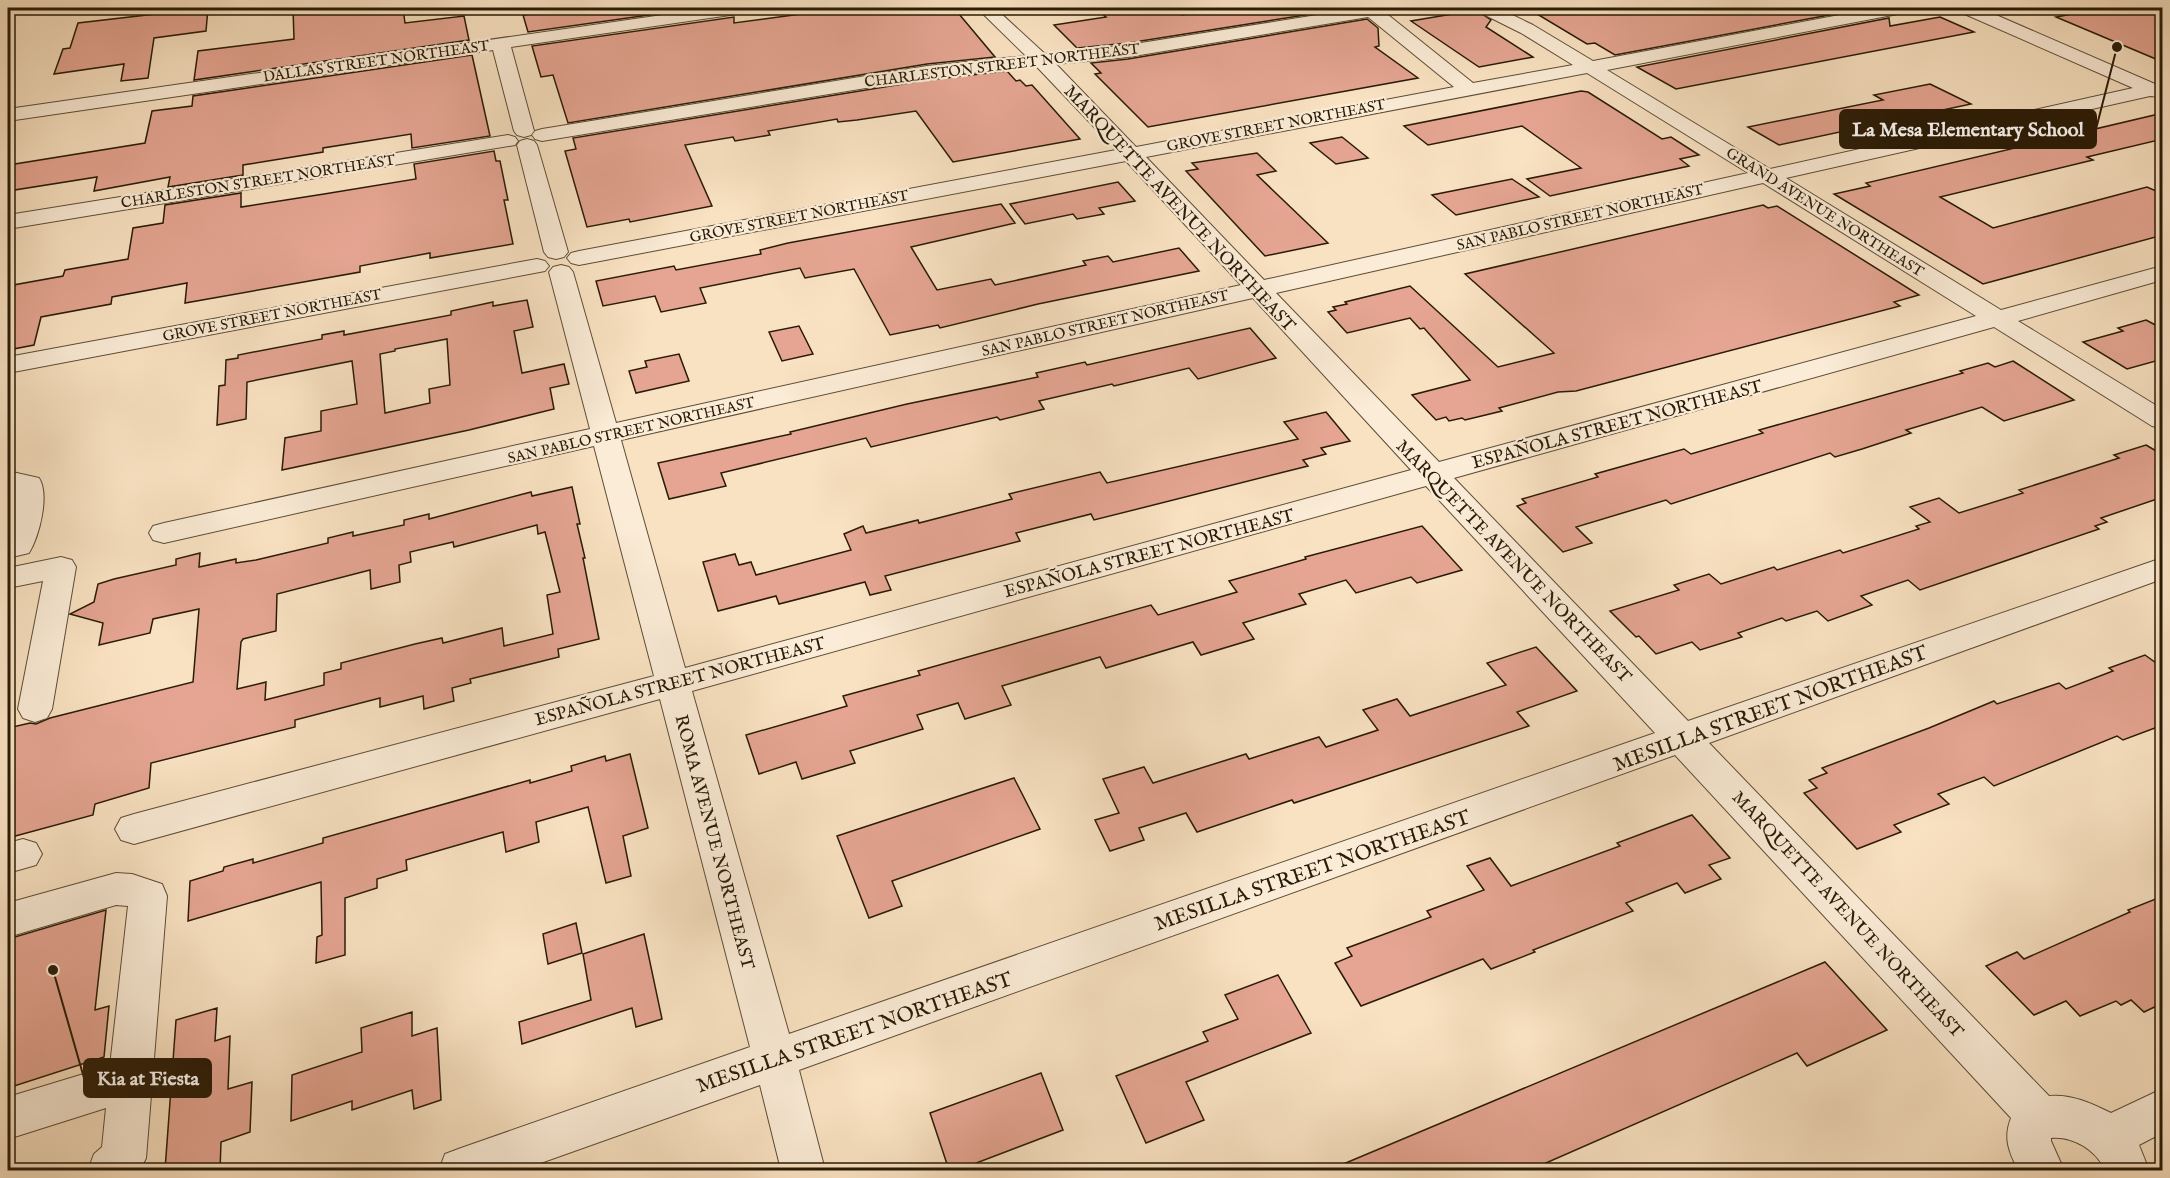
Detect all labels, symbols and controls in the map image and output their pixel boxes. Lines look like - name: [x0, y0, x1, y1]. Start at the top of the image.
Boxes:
- street label: DALLAS STREET NORTHEAST: [262, 36, 491, 87]
- street label: CHARLESTON STREET NORTHEAST: [863, 39, 1141, 92]
- street label: MARQUETTE AVENUE NORTHEAST: [1058, 81, 1300, 337]
- street label: GROVE STREET NORTHEAST: [1165, 95, 1387, 156]
- callout: La Mesa Elementary School: [1840, 110, 2096, 148]
- text: La Mesa Elementary School: [1852, 118, 2085, 143]
- street label: GRAND AVENUE NORTHEAST: [1722, 143, 1927, 281]
- street label: CHARLESTON STREET NORTHEAST: [120, 150, 397, 213]
- street label: SAN PABLO STREET NORTHEAST: [1455, 180, 1705, 255]
- street label: GROVE STREET NORTHEAST: [688, 186, 910, 247]
- street label: GROVE STREET NORTHEAST: [161, 285, 383, 346]
- street label: SAN PABLO STREET NORTHEAST: [980, 286, 1230, 361]
- street label: ESPAÑOLA STREET NORTHEAST: [1469, 374, 1765, 475]
- street label: SAN PABLO STREET NORTHEAST: [506, 393, 756, 468]
- street label: MARQUETTE AVENUE NORTHEAST: [1390, 436, 1636, 688]
- street label: ESPAÑOLA STREET NORTHEAST: [1001, 503, 1297, 604]
- street label: ESPAÑOLA STREET NORTHEAST: [532, 631, 828, 732]
- street label: MESILLA STREET NORTHEAST: [1610, 640, 1932, 779]
- street label: ROMA AVENUE NORTHEAST: [668, 712, 759, 972]
- street label: MARQUETTE AVENUE NORTHEAST: [1726, 787, 1968, 1043]
- street label: MESILLA STREET NORTHEAST: [1151, 804, 1475, 938]
- street label: MESILLA STREET NORTHEAST: [693, 966, 1017, 1100]
- callout: Kia at Fiesta: [84, 1059, 211, 1097]
- text: Kia at Fiesta: [97, 1067, 200, 1092]

